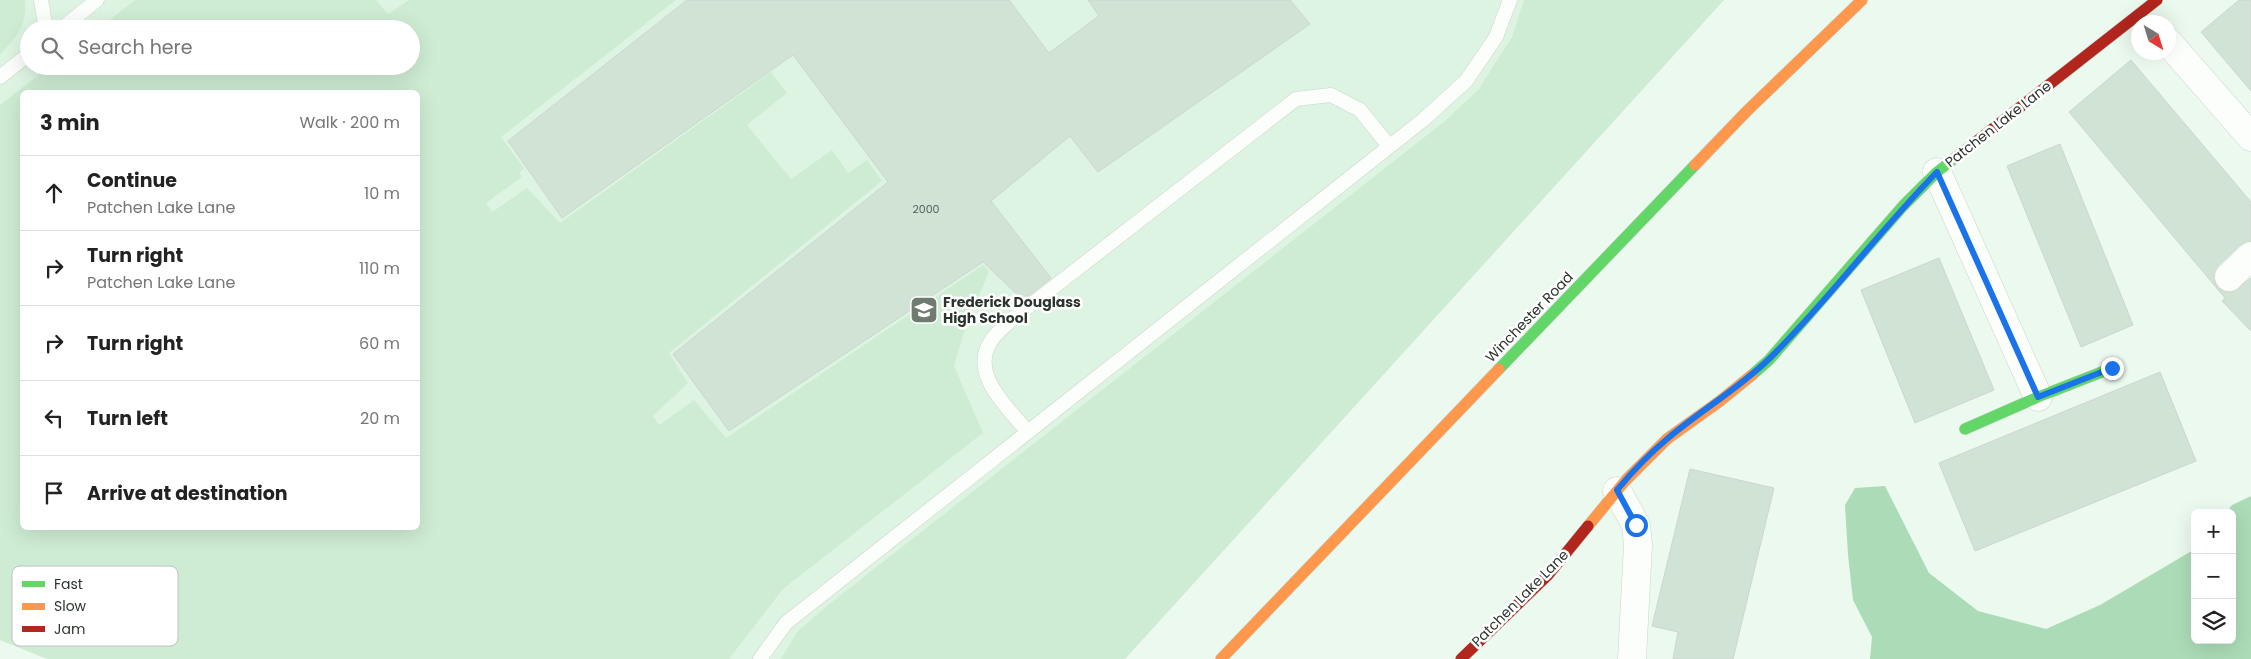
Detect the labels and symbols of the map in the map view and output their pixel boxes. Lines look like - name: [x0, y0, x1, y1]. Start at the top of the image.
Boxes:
- north arrow: [2131, 15, 2176, 60]
- street label: Patchen Lake Lane: [1941, 76, 2056, 172]
- house number: 2000: [912, 201, 940, 217]
- street label: Winchester Road: [1481, 267, 1577, 367]
- place label: Frederick Douglass High School: [943, 292, 1081, 328]
- school or university icon: Frederick Douglass High School: [909, 295, 939, 325]
- route end: [2101, 357, 2124, 380]
- route start: [1625, 514, 1648, 537]
- street label: Patchen Lake Lane: [1467, 545, 1573, 651]
- legend: [12, 566, 178, 646]
- text: Fast: [54, 574, 83, 594]
- text: Slow: [54, 596, 87, 616]
- text: Jam: [54, 619, 85, 639]

